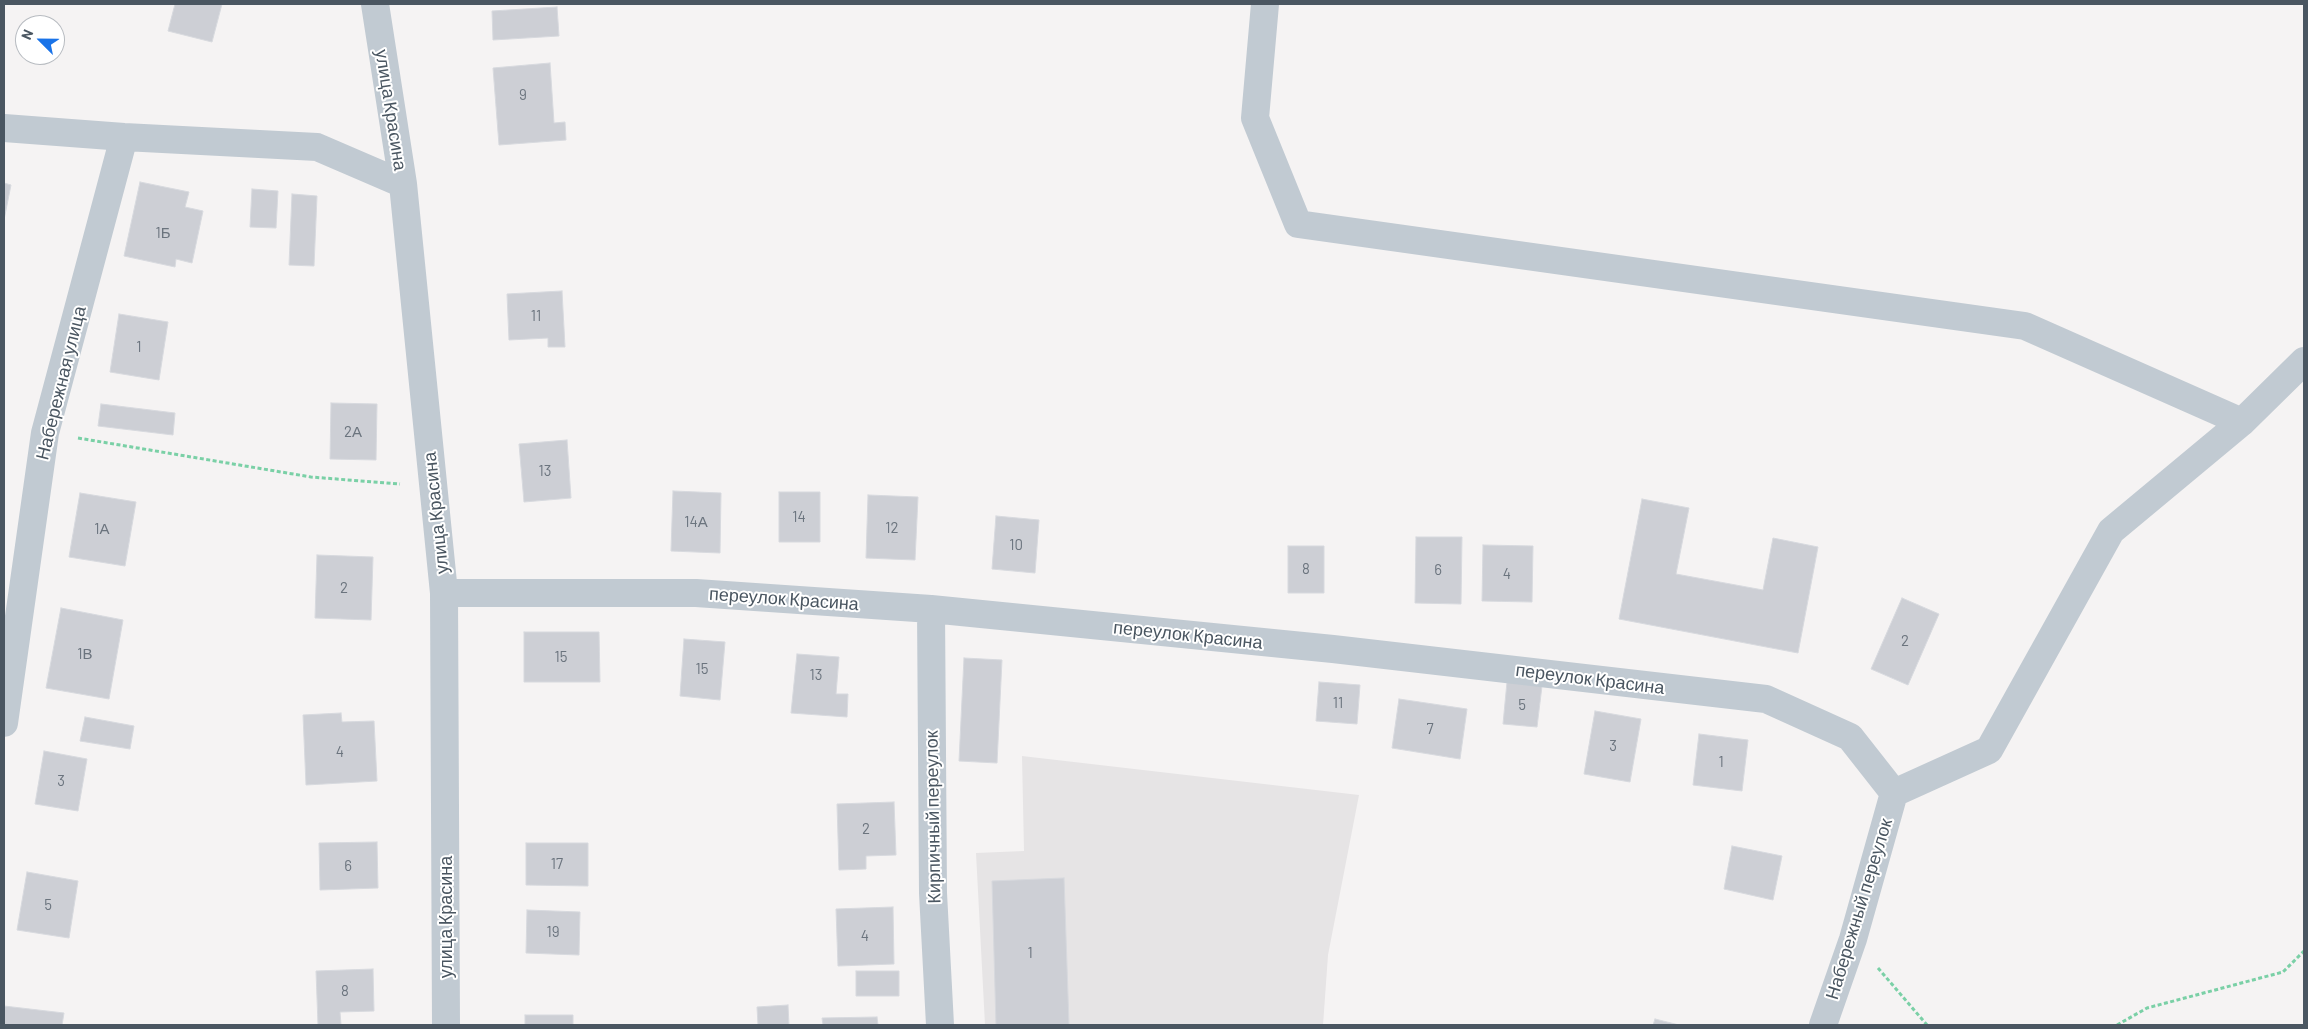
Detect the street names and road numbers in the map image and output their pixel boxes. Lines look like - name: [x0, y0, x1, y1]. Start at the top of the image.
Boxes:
- street label: улица Красина: [371, 48, 411, 172]
- street label: Набережная улица: [31, 304, 91, 462]
- street label: улица Красина: [419, 451, 453, 575]
- street label: переулок Красина: [708, 583, 860, 615]
- street label: переулок Красина: [1112, 616, 1264, 654]
- street label: переулок Красина: [1514, 659, 1666, 699]
- street label: Кирпичный переулок: [921, 730, 945, 904]
- street label: Набережный переулок: [1821, 816, 1897, 1002]
- street label: улица Красина: [435, 856, 457, 978]

